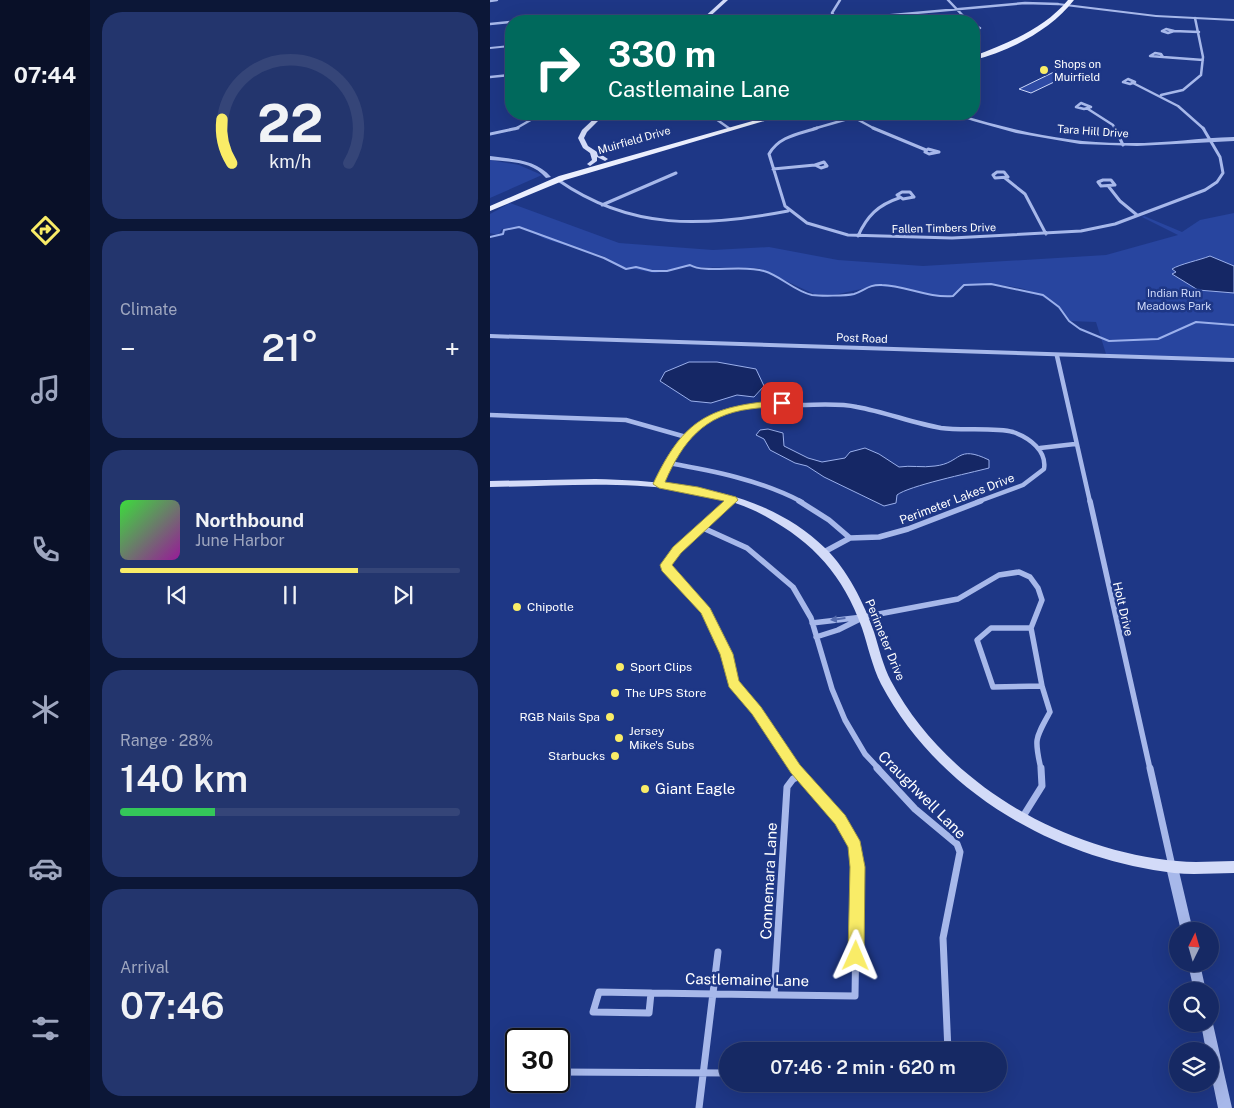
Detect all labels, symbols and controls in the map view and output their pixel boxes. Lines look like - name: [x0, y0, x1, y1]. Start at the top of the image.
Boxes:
- text: 330 m: [608, 34, 716, 75]
- icon: right: [525, 35, 590, 100]
- place label: Shops on Muirfield: [1054, 58, 1101, 83]
- text: 07:44: [14, 62, 76, 88]
- marker: Shops on Muirfield: [1038, 64, 1050, 76]
- text: Castlemaine Lane: [608, 76, 790, 102]
- text: 22: [257, 93, 323, 154]
- street label: Tara Hill Drive: [1057, 123, 1129, 139]
- street label: Muirfield Drive: [596, 124, 672, 156]
- text: km/h: [269, 151, 311, 172]
- icon: directions: [28, 213, 63, 248]
- street label: Fallen Timbers Drive: [892, 221, 996, 235]
- park label: Indian Run Meadows Park: [1137, 287, 1211, 312]
- text: Climate: [120, 300, 177, 319]
- text: 21°: [261, 325, 319, 370]
- street label: Post Road: [836, 331, 888, 345]
- text: −: [120, 332, 136, 365]
- text: +: [444, 332, 460, 365]
- icon: music: [28, 372, 63, 407]
- pin: [761, 382, 803, 424]
- icon: arrive: [768, 389, 796, 417]
- street label: Perimeter Lakes Drive: [897, 471, 1017, 527]
- text: Northbound: [195, 509, 304, 531]
- text: June Harbor: [195, 531, 285, 550]
- icon: phone: [28, 532, 63, 567]
- street label: Holt Drive: [1110, 580, 1136, 638]
- icon: previous: [163, 581, 191, 609]
- icon: pause: [276, 581, 304, 609]
- icon: next: [389, 581, 417, 609]
- street label: Perimeter Drive: [862, 597, 908, 683]
- place label: Chipotle: [527, 600, 574, 614]
- marker: Chipotle: [511, 601, 523, 613]
- one-way arrow: [829, 615, 845, 623]
- place label: Sport Clips: [630, 660, 692, 674]
- marker: Sport Clips: [614, 661, 626, 673]
- place label: The UPS Store: [625, 686, 707, 700]
- marker: The UPS Store: [609, 687, 621, 699]
- icon: climate: [28, 692, 63, 727]
- place label: RGB Nails Spa: [519, 710, 600, 724]
- marker: RGB Nails Spa: [604, 711, 616, 723]
- place label: Jersey Mike's Subs: [629, 724, 694, 752]
- text: Range · 28%: [120, 731, 213, 750]
- marker: Jersey Mike's Subs: [613, 732, 625, 744]
- street label: Craughwell Lane: [875, 747, 970, 842]
- place label: Starbucks: [548, 749, 605, 763]
- marker: Starbucks: [609, 750, 621, 762]
- text: 140 km: [120, 756, 248, 801]
- place label: Giant Eagle: [655, 780, 735, 797]
- marker: Giant Eagle: [639, 783, 651, 795]
- street label: Connemara Lane: [757, 822, 780, 940]
- icon: car: [28, 851, 63, 886]
- north arrow: [1169, 922, 1219, 972]
- map controls: [1169, 922, 1219, 1092]
- position arrow: [829, 929, 881, 981]
- text: Arrival: [120, 958, 169, 977]
- street label: Castlemaine Lane: [685, 970, 809, 989]
- button: search: [1169, 982, 1219, 1032]
- text: 07:46: [120, 983, 225, 1028]
- icon: filters: [28, 1011, 63, 1046]
- speed limit sign: 30: [505, 1028, 570, 1093]
- button: layers: [1169, 1042, 1219, 1092]
- text: 07:46 · 2 min · 620 m: [770, 1056, 956, 1078]

